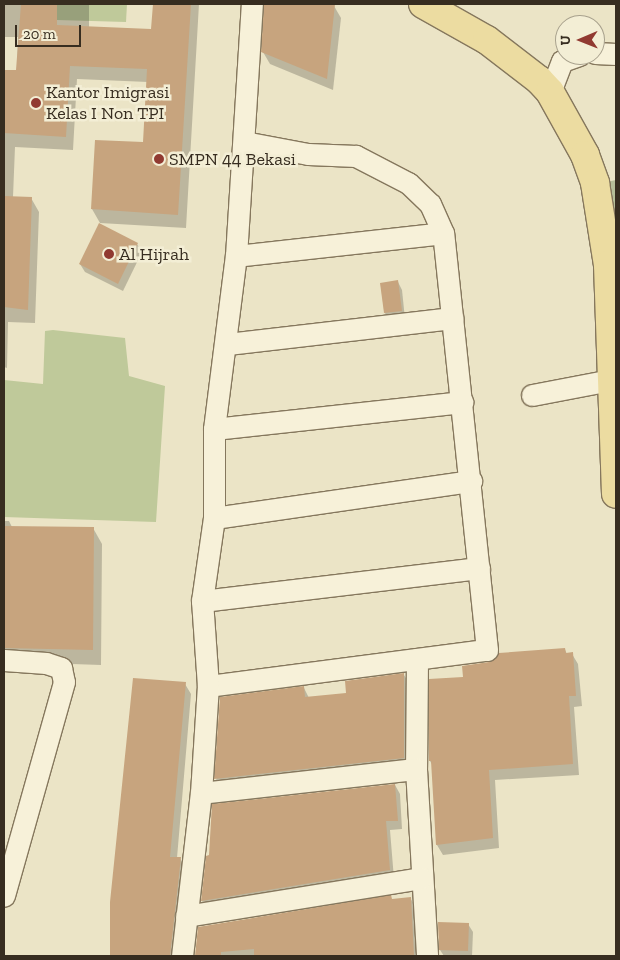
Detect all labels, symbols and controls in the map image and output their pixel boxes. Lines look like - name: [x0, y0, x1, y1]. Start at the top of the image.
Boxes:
- scale bar: [18, 15, 84, 47]
- north arrow: [555, 15, 605, 65]
- text: 20 m: [23, 25, 56, 43]
- text: U: [557, 35, 574, 45]
- place label: Kantor Imigrasi Kelas I Non TPI: [46, 82, 170, 125]
- marker: Kantor Imigrasi Kelas I Non TPI: [30, 97, 42, 109]
- place label: SMPN 44 Bekasi: [169, 148, 296, 170]
- marker: SMPN 44 Bekasi: [153, 153, 165, 165]
- place label: Al Hijrah: [119, 243, 189, 265]
- marker: Al Hijrah: [103, 248, 115, 260]

